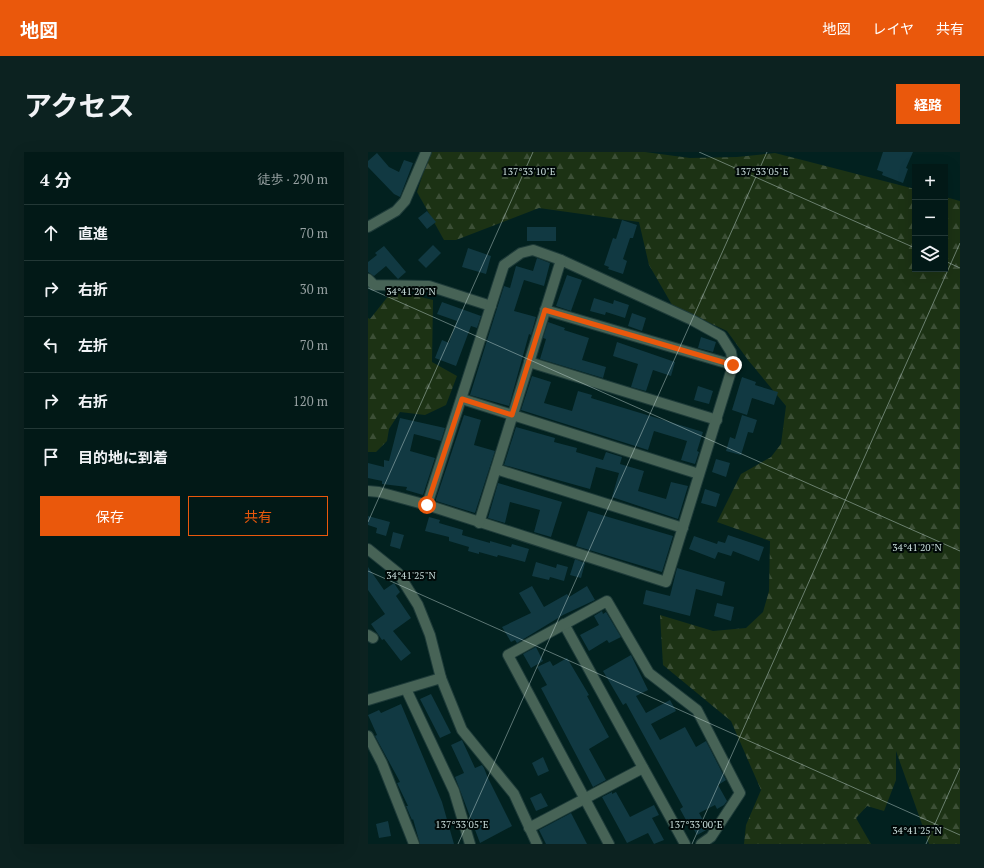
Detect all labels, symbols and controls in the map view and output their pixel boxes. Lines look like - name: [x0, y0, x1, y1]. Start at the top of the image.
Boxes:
- text: 地図: [20, 17, 58, 42]
- text: 地図: [822, 19, 850, 38]
- text: レイヤ: [872, 19, 914, 38]
- text: 共有: [936, 19, 964, 38]
- button: 経路: [896, 84, 960, 124]
- text: アクセス: [24, 87, 135, 124]
- map controls: [912, 164, 948, 272]
- button: +: [912, 164, 948, 200]
- text: 137°33'10"E: [502, 165, 556, 178]
- text: 137°33'05"E: [735, 165, 789, 178]
- text: 4 分: [40, 168, 71, 191]
- text: 徒歩 · 290 m: [257, 170, 328, 188]
- button: −: [912, 200, 948, 236]
- icon: ahead: [40, 222, 62, 244]
- text: 直進: [78, 223, 108, 243]
- text: 70 m: [300, 224, 328, 242]
- button: layers: [912, 236, 948, 272]
- icon: right: [40, 278, 62, 300]
- text: 右折: [78, 279, 108, 299]
- text: 30 m: [300, 280, 328, 298]
- text: 34°41'20"N: [386, 285, 436, 298]
- icon: left: [40, 334, 62, 356]
- text: 左折: [78, 335, 108, 355]
- text: 70 m: [300, 336, 328, 354]
- route end: [724, 356, 742, 374]
- icon: right: [40, 390, 62, 412]
- text: 右折: [78, 391, 108, 411]
- text: 120 m: [293, 392, 328, 410]
- icon: arrive: [40, 446, 62, 468]
- text: 目的地に到着: [78, 447, 168, 467]
- button: 保存: [40, 496, 180, 536]
- button: 共有: [188, 496, 328, 536]
- route start: [418, 496, 436, 514]
- text: 34°41'20"N: [892, 541, 942, 554]
- text: 34°41'25"N: [386, 569, 436, 582]
- text: 137°33'05"E: [435, 818, 489, 831]
- text: 137°33'00"E: [669, 818, 723, 831]
- text: 34°41'25"N: [892, 824, 942, 837]

